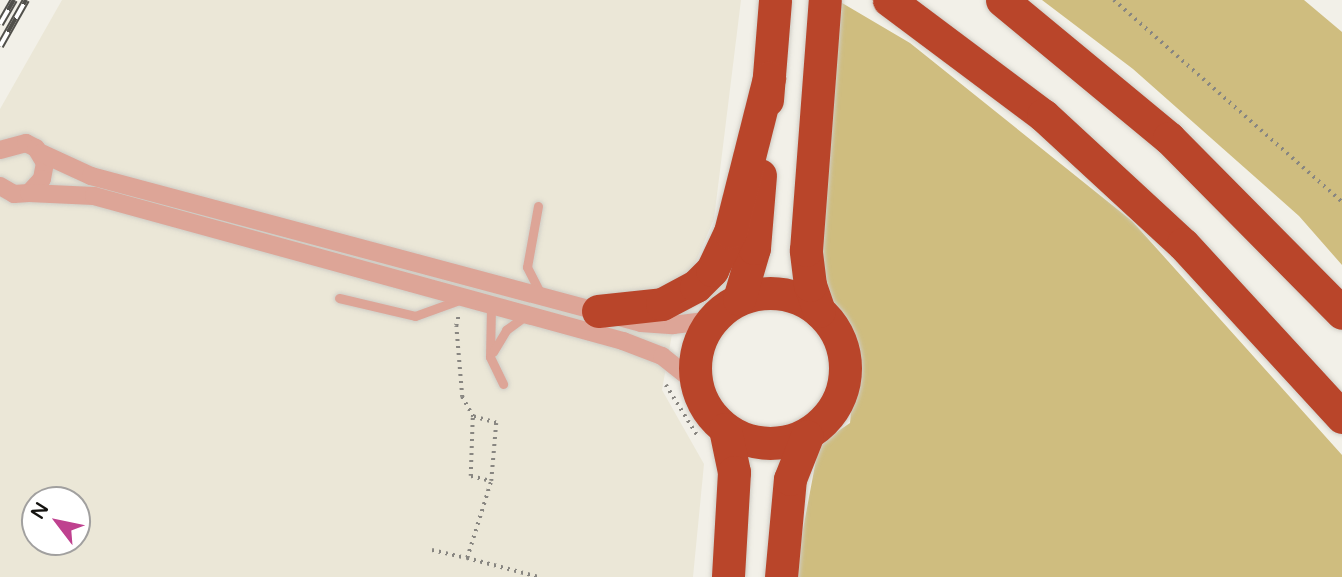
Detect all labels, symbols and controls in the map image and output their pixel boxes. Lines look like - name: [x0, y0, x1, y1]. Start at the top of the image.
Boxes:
- north arrow: [21, 486, 91, 556]
- text: N: [27, 499, 53, 523]

